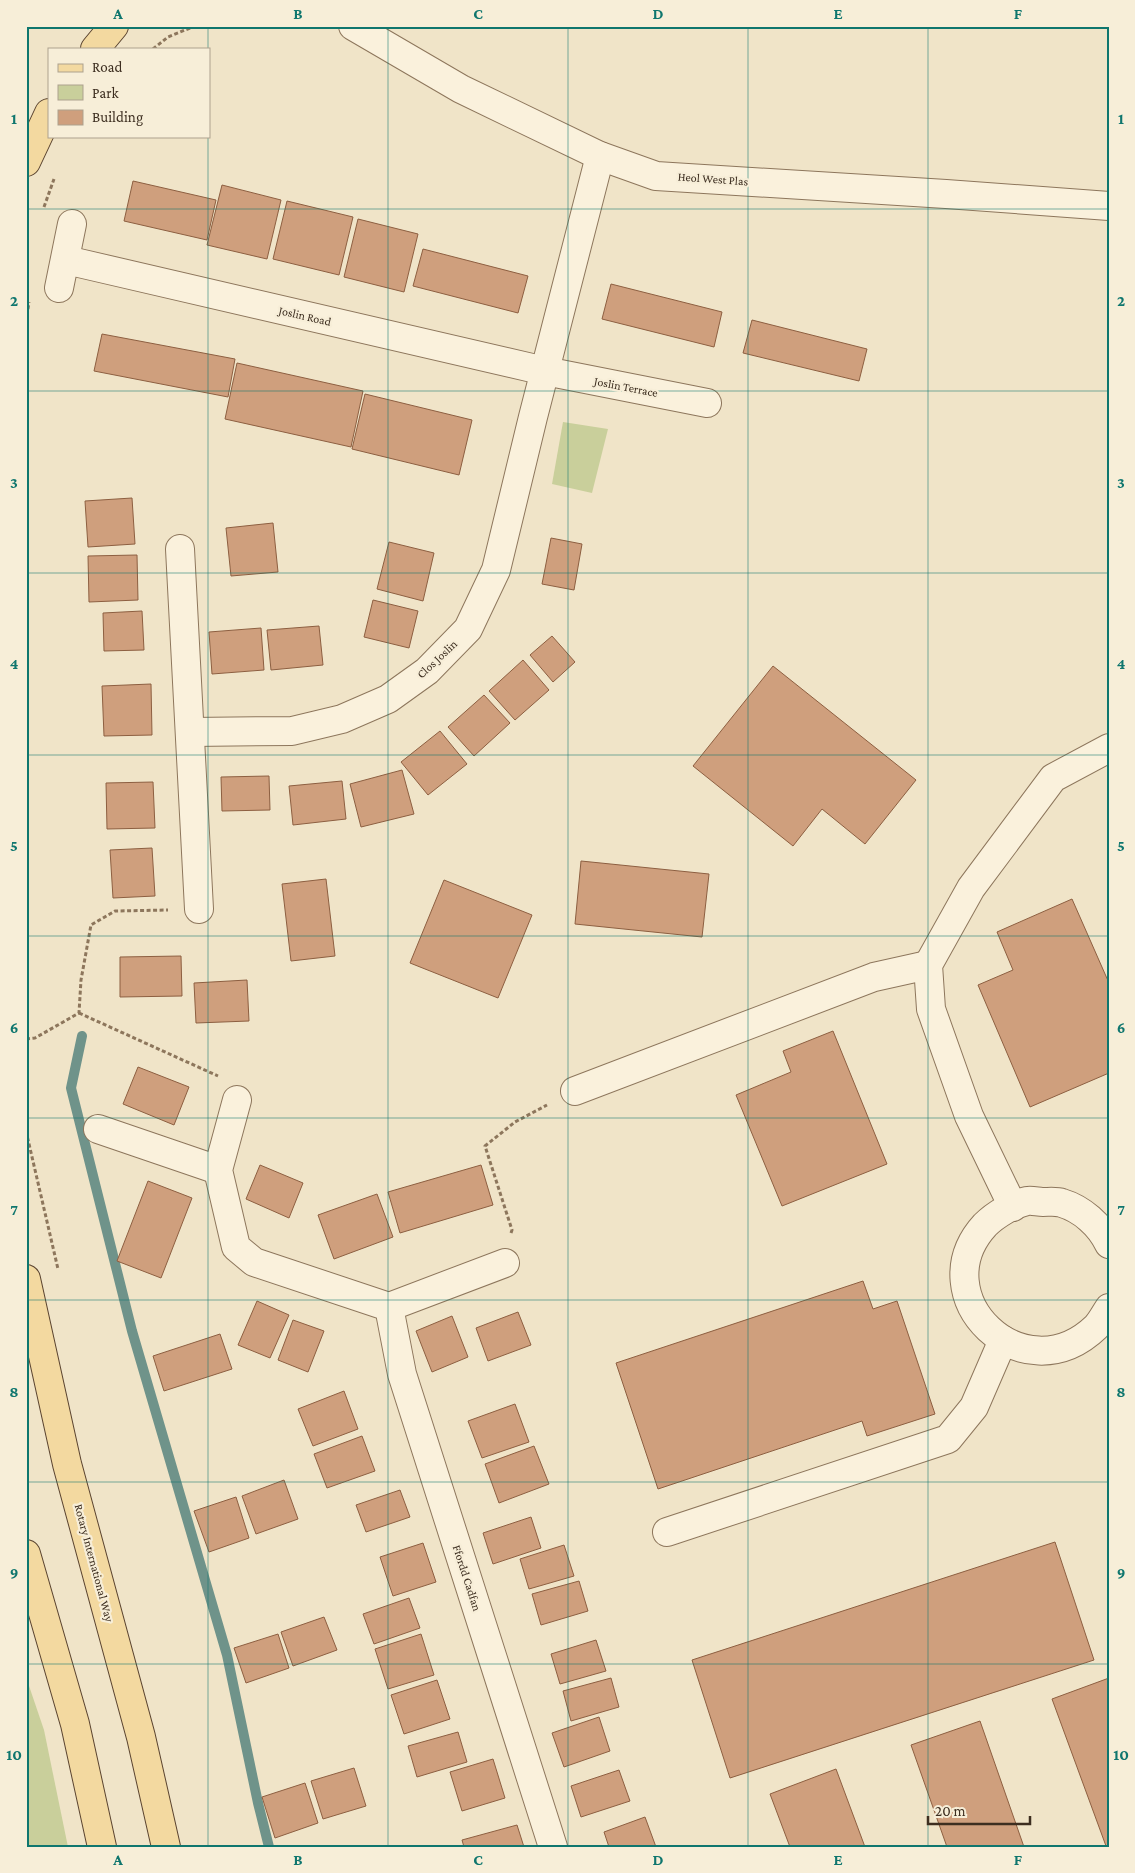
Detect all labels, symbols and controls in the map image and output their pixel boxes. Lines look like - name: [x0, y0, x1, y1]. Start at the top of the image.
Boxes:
- text: A: [112, 5, 123, 22]
- text: B: [293, 5, 303, 22]
- text: C: [473, 5, 483, 22]
- text: D: [652, 5, 664, 22]
- text: E: [833, 5, 843, 22]
- text: F: [1014, 5, 1023, 22]
- legend: [48, 48, 210, 138]
- text: Road: [92, 59, 123, 75]
- text: Park: [92, 85, 119, 101]
- text: Building: [92, 109, 143, 126]
- text: 1: [11, 110, 17, 127]
- text: 1: [1118, 110, 1124, 127]
- street label: Heol West Plas: [677, 170, 749, 188]
- text: 2: [10, 292, 18, 309]
- text: 2: [1117, 292, 1125, 309]
- street label: Joslin Road: [276, 303, 333, 329]
- street label: Joslin Terrace: [592, 374, 659, 400]
- text: 3: [10, 474, 18, 491]
- text: 3: [1117, 474, 1125, 491]
- street label: Clos Joslin: [414, 636, 460, 681]
- text: 4: [10, 655, 19, 672]
- text: 4: [1117, 655, 1126, 672]
- text: 5: [10, 837, 18, 854]
- text: 5: [1117, 837, 1125, 854]
- text: 6: [10, 1019, 18, 1036]
- text: 6: [1117, 1019, 1125, 1036]
- text: 7: [10, 1201, 18, 1218]
- text: 7: [1117, 1201, 1125, 1218]
- text: 8: [9, 1383, 19, 1400]
- text: 8: [1116, 1383, 1126, 1400]
- street label: Rotary International Way: [72, 1503, 117, 1624]
- street label: Ffordd Cadfan: [450, 1543, 484, 1613]
- text: 9: [10, 1564, 18, 1581]
- text: 9: [1117, 1564, 1125, 1581]
- text: 10: [6, 1746, 22, 1763]
- text: 10: [1113, 1746, 1129, 1763]
- scale bar: [928, 1793, 1030, 1825]
- text: 20 m: [935, 1803, 966, 1819]
- text: A: [112, 1851, 123, 1868]
- text: B: [293, 1851, 303, 1868]
- text: C: [473, 1851, 483, 1868]
- text: D: [652, 1851, 664, 1868]
- text: E: [833, 1851, 843, 1868]
- text: F: [1014, 1851, 1023, 1868]

